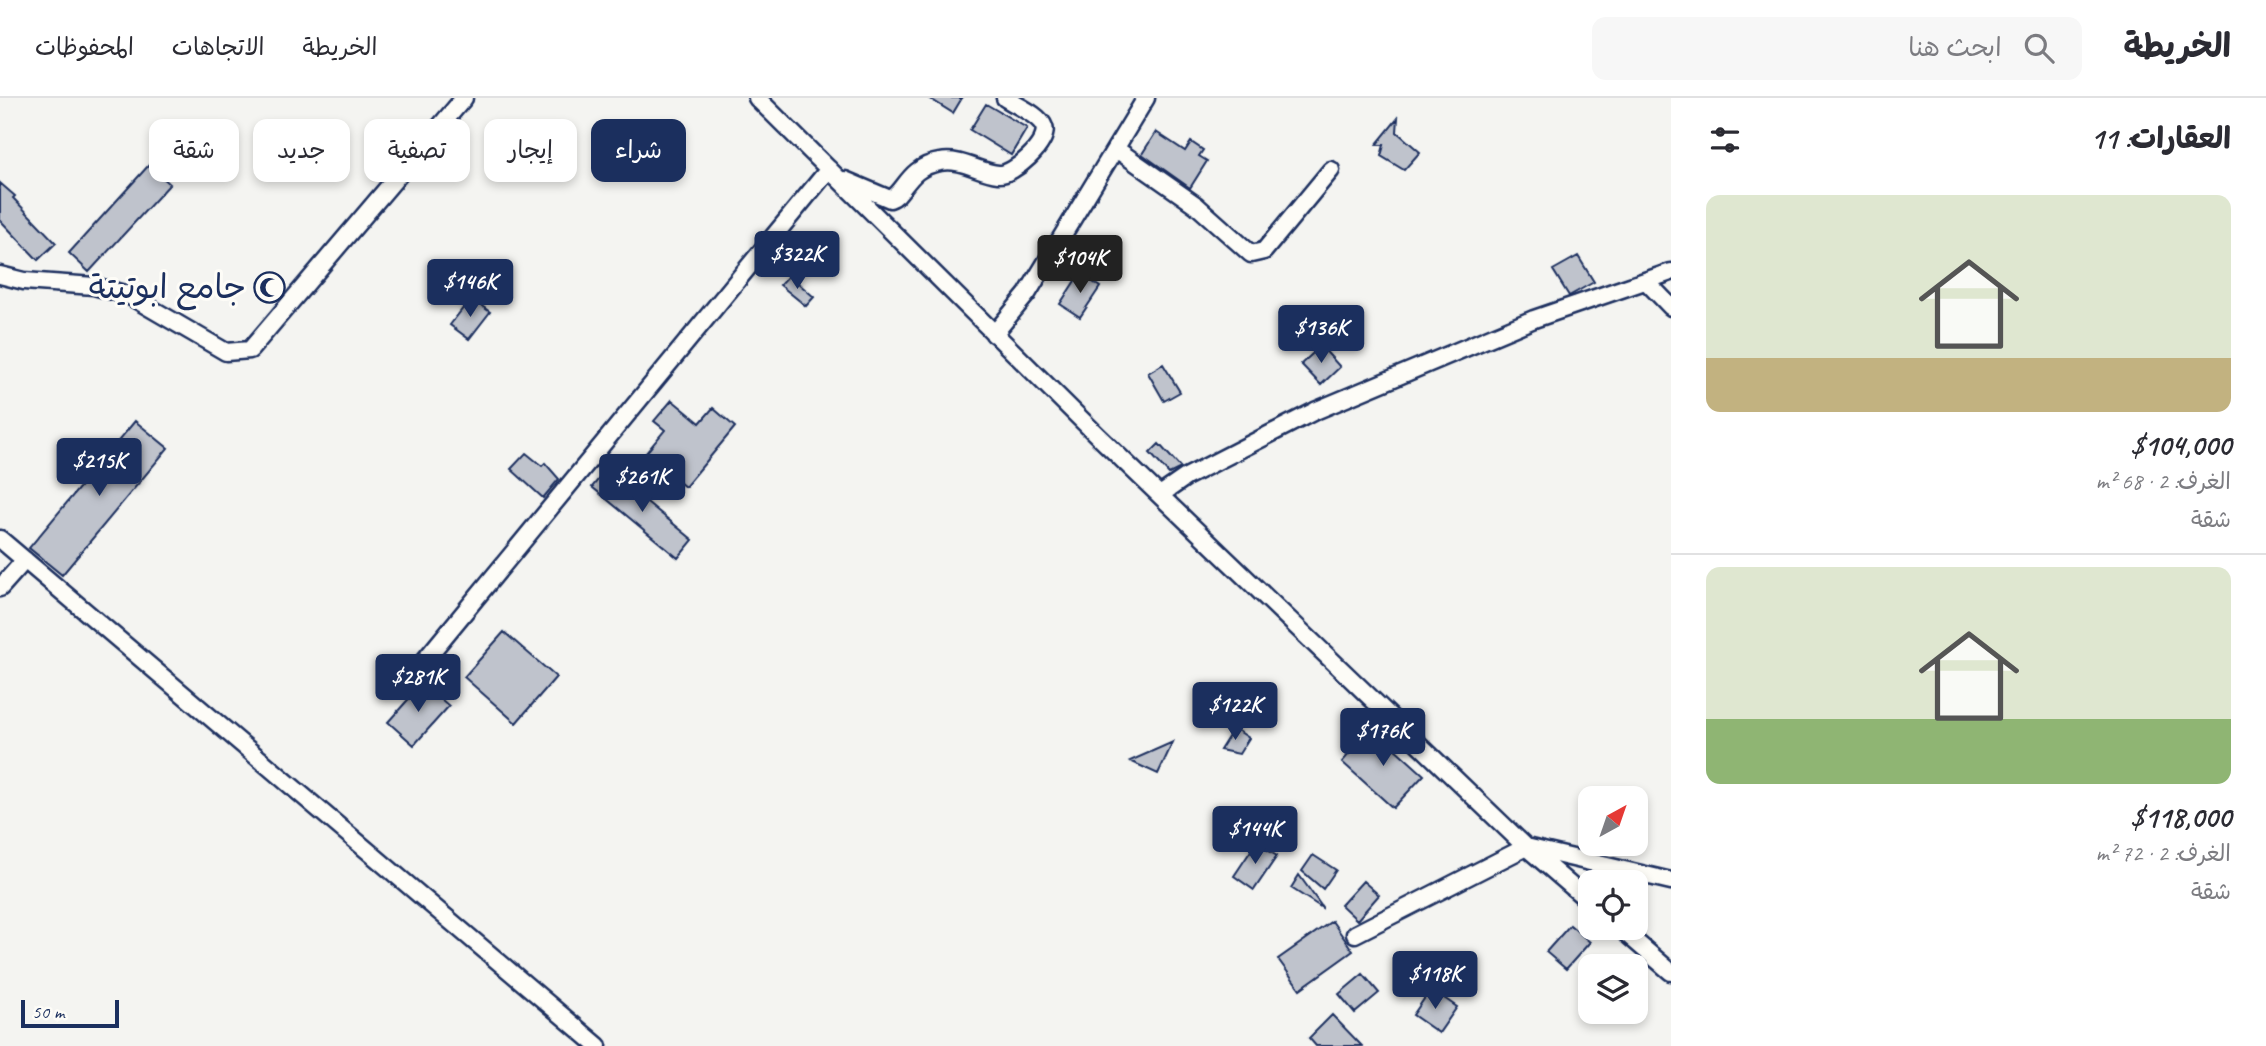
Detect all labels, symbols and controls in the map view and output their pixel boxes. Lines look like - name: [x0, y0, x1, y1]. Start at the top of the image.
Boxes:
- search box: [1592, 17, 2082, 80]
- text: الخريطة: [2124, 25, 2231, 67]
- icon: search: [2020, 29, 2058, 67]
- text: ابحث هنا: [1908, 31, 2002, 64]
- text: المحفوظات: [35, 32, 134, 62]
- text: الاتجاهات: [172, 32, 265, 62]
- text: الخريطة: [303, 32, 377, 62]
- chip: شقة: [149, 119, 239, 182]
- chip: جديد: [253, 119, 350, 182]
- chip: تصفية: [364, 119, 470, 182]
- chip: إيجار: [484, 119, 577, 182]
- chip: شراء: [591, 119, 686, 182]
- text: العقارات: 11: [2090, 119, 2231, 157]
- icon: filters: [1706, 121, 1744, 159]
- pin: $322K: [748, 232, 846, 291]
- pin: $104K: [1031, 236, 1129, 295]
- text: $322K: [770, 239, 824, 268]
- icon: home: [1906, 241, 2032, 367]
- text: $104K: [1053, 243, 1107, 272]
- pin: $146K: [421, 260, 519, 319]
- place label: جامع ابوتيتة: [89, 266, 246, 311]
- text: $146K: [443, 267, 497, 296]
- mosque icon: جامع ابوتيتة: [252, 270, 286, 304]
- pin: $136K: [1272, 306, 1370, 365]
- text: $136K: [1294, 313, 1348, 342]
- text: $104,000: [2131, 426, 2231, 464]
- pin: $215K: [50, 438, 148, 498]
- text: $215K: [73, 446, 125, 475]
- pin: $261K: [593, 454, 691, 514]
- text: $261K: [615, 462, 669, 491]
- text: الغرف: 2 · 68 m²: [2096, 467, 2231, 496]
- text: شقة: [2191, 505, 2231, 534]
- icon: home: [1906, 613, 2032, 739]
- pin: $281K: [369, 654, 467, 714]
- text: $281K: [391, 662, 445, 691]
- pin: $122K: [1186, 682, 1284, 742]
- text: $122K: [1208, 690, 1262, 719]
- pin: $176K: [1334, 708, 1432, 768]
- text: $176K: [1356, 716, 1410, 745]
- north arrow: [1578, 786, 1648, 856]
- map controls: [1578, 786, 1648, 1024]
- text: $118,000: [2131, 798, 2231, 836]
- pin: $144K: [1206, 806, 1304, 866]
- text: $144K: [1228, 814, 1282, 843]
- text: الغرف: 2 · 72 m²: [2096, 839, 2231, 868]
- button: locate: [1578, 870, 1648, 940]
- text: شقة: [2191, 877, 2231, 906]
- pin: $118K: [1386, 951, 1484, 1011]
- button: layers: [1578, 954, 1648, 1024]
- text: $118K: [1408, 959, 1462, 988]
- scale bar: [21, 997, 119, 1029]
- text: 50 m: [32, 1000, 64, 1024]

